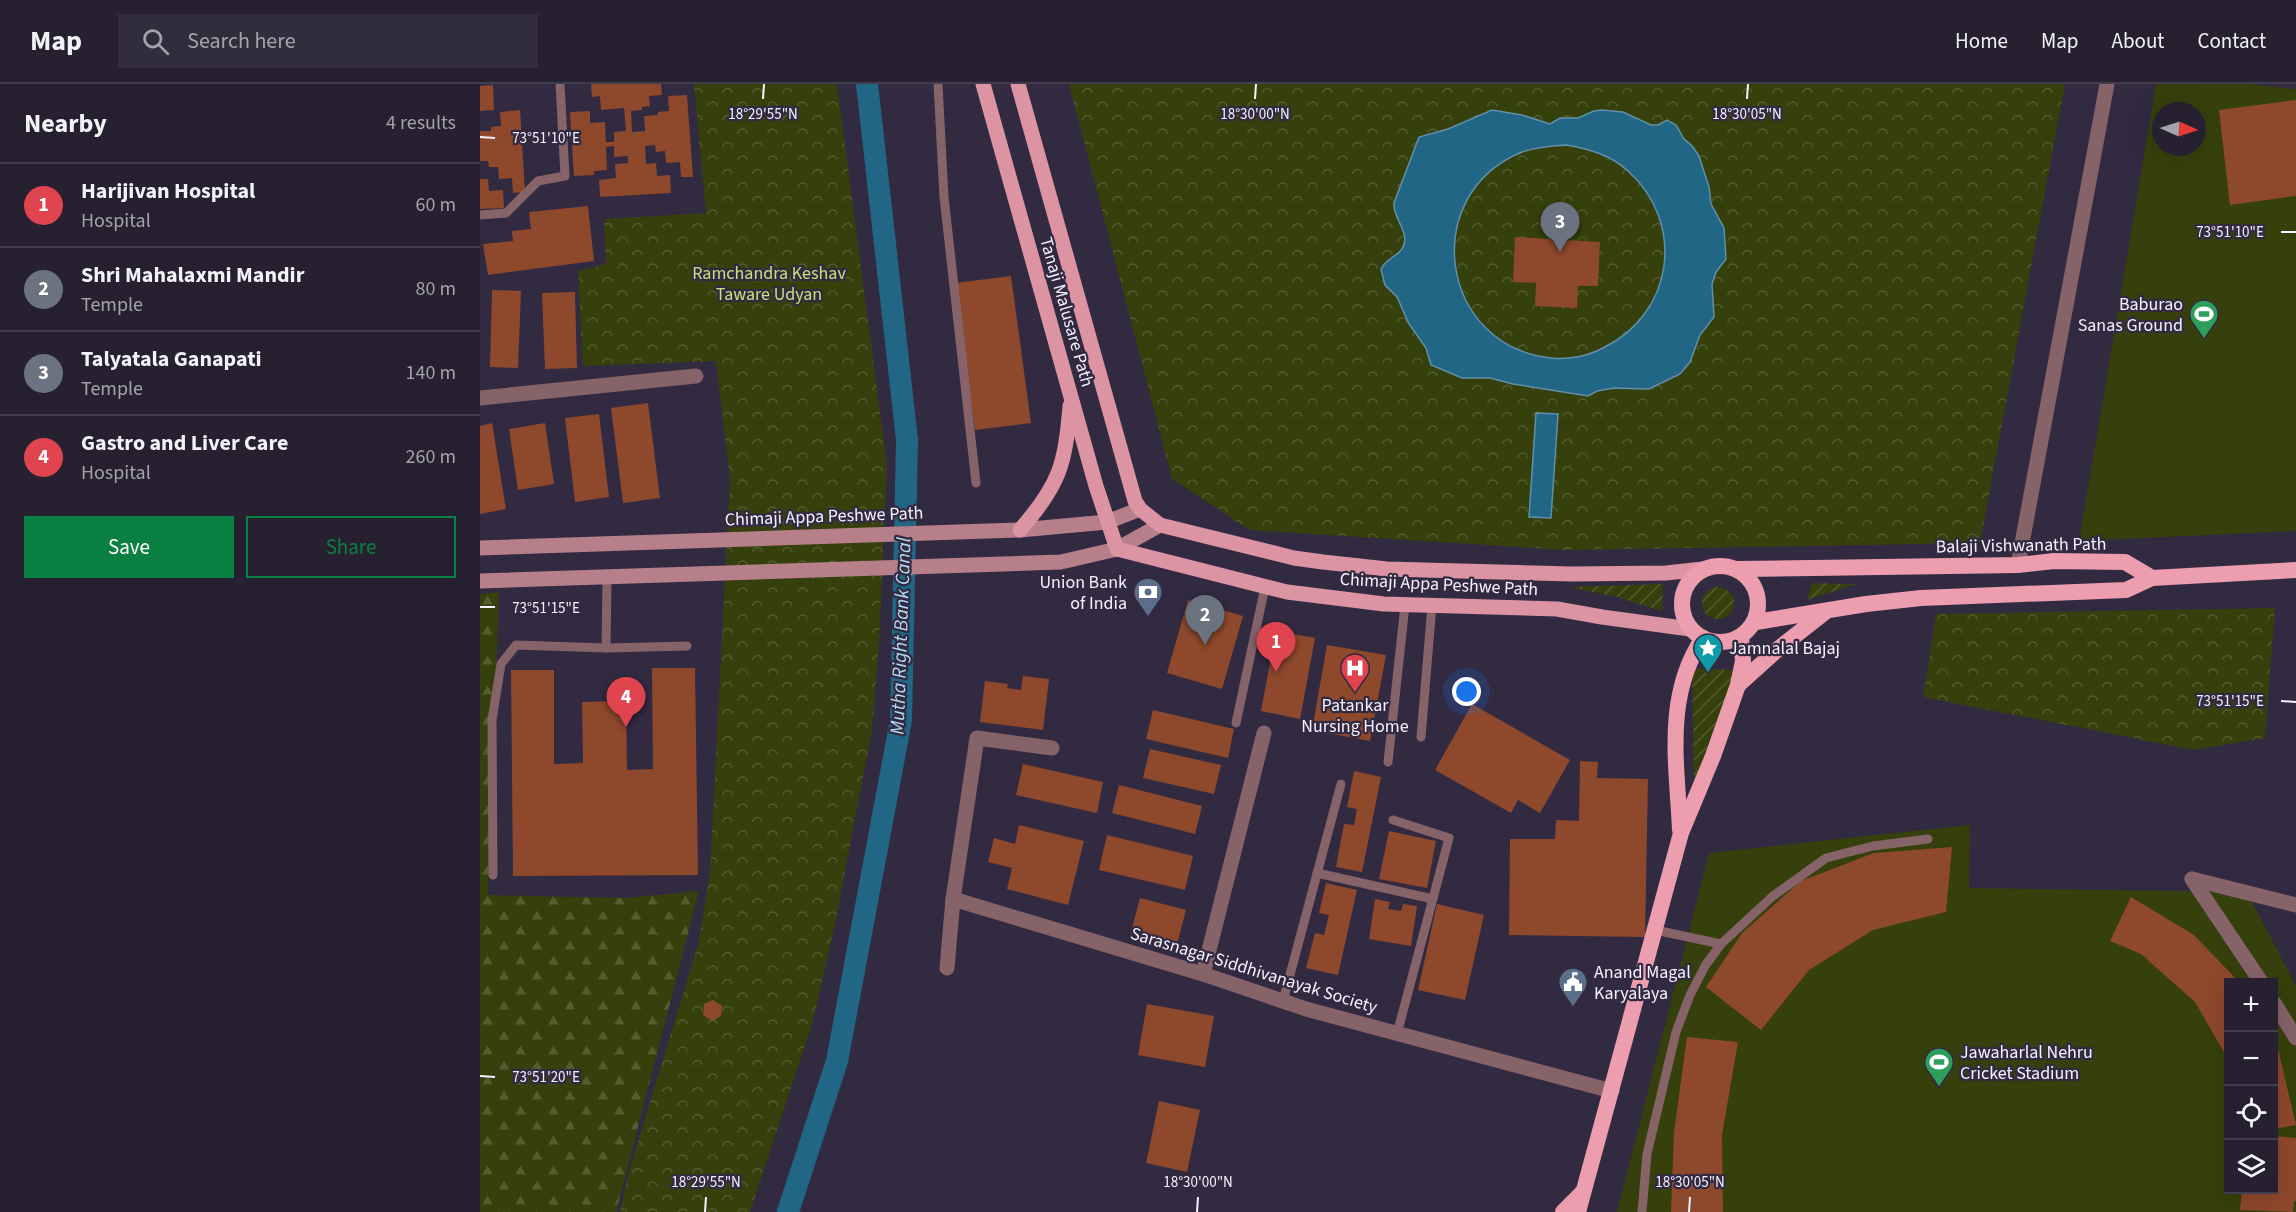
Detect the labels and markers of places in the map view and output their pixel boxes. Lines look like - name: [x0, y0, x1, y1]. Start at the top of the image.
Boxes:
- pin: 3: [1540, 202, 1580, 252]
- place label: Baburao Sanas Ground: [2078, 292, 2183, 338]
- sports icon: Baburao Sanas Ground: [2188, 298, 2220, 340]
- place label: Union Bank of India: [1040, 570, 1127, 616]
- bank icon: Union Bank of India: [1132, 576, 1164, 618]
- pin: 2: [1186, 596, 1224, 645]
- pin: 1: [1256, 622, 1296, 672]
- place icon: Jamnalal Bajaj: [1692, 632, 1724, 674]
- place label: Jamnalal Bajaj: [1729, 636, 1840, 661]
- hospital icon: Patankar Nursing Home: [1339, 652, 1371, 694]
- pin: 4: [606, 678, 646, 727]
- place label: Patankar Nursing Home: [1301, 693, 1409, 739]
- place label: Anand Magal Karyalaya: [1594, 960, 1691, 1006]
- public building icon: Anand Magal Karyalaya: [1557, 966, 1589, 1008]
- place label: Jawaharlal Nehru Cricket Stadium: [1960, 1040, 2093, 1086]
- sports icon: Jawaharlal Nehru Cricket Stadium: [1923, 1046, 1955, 1088]

